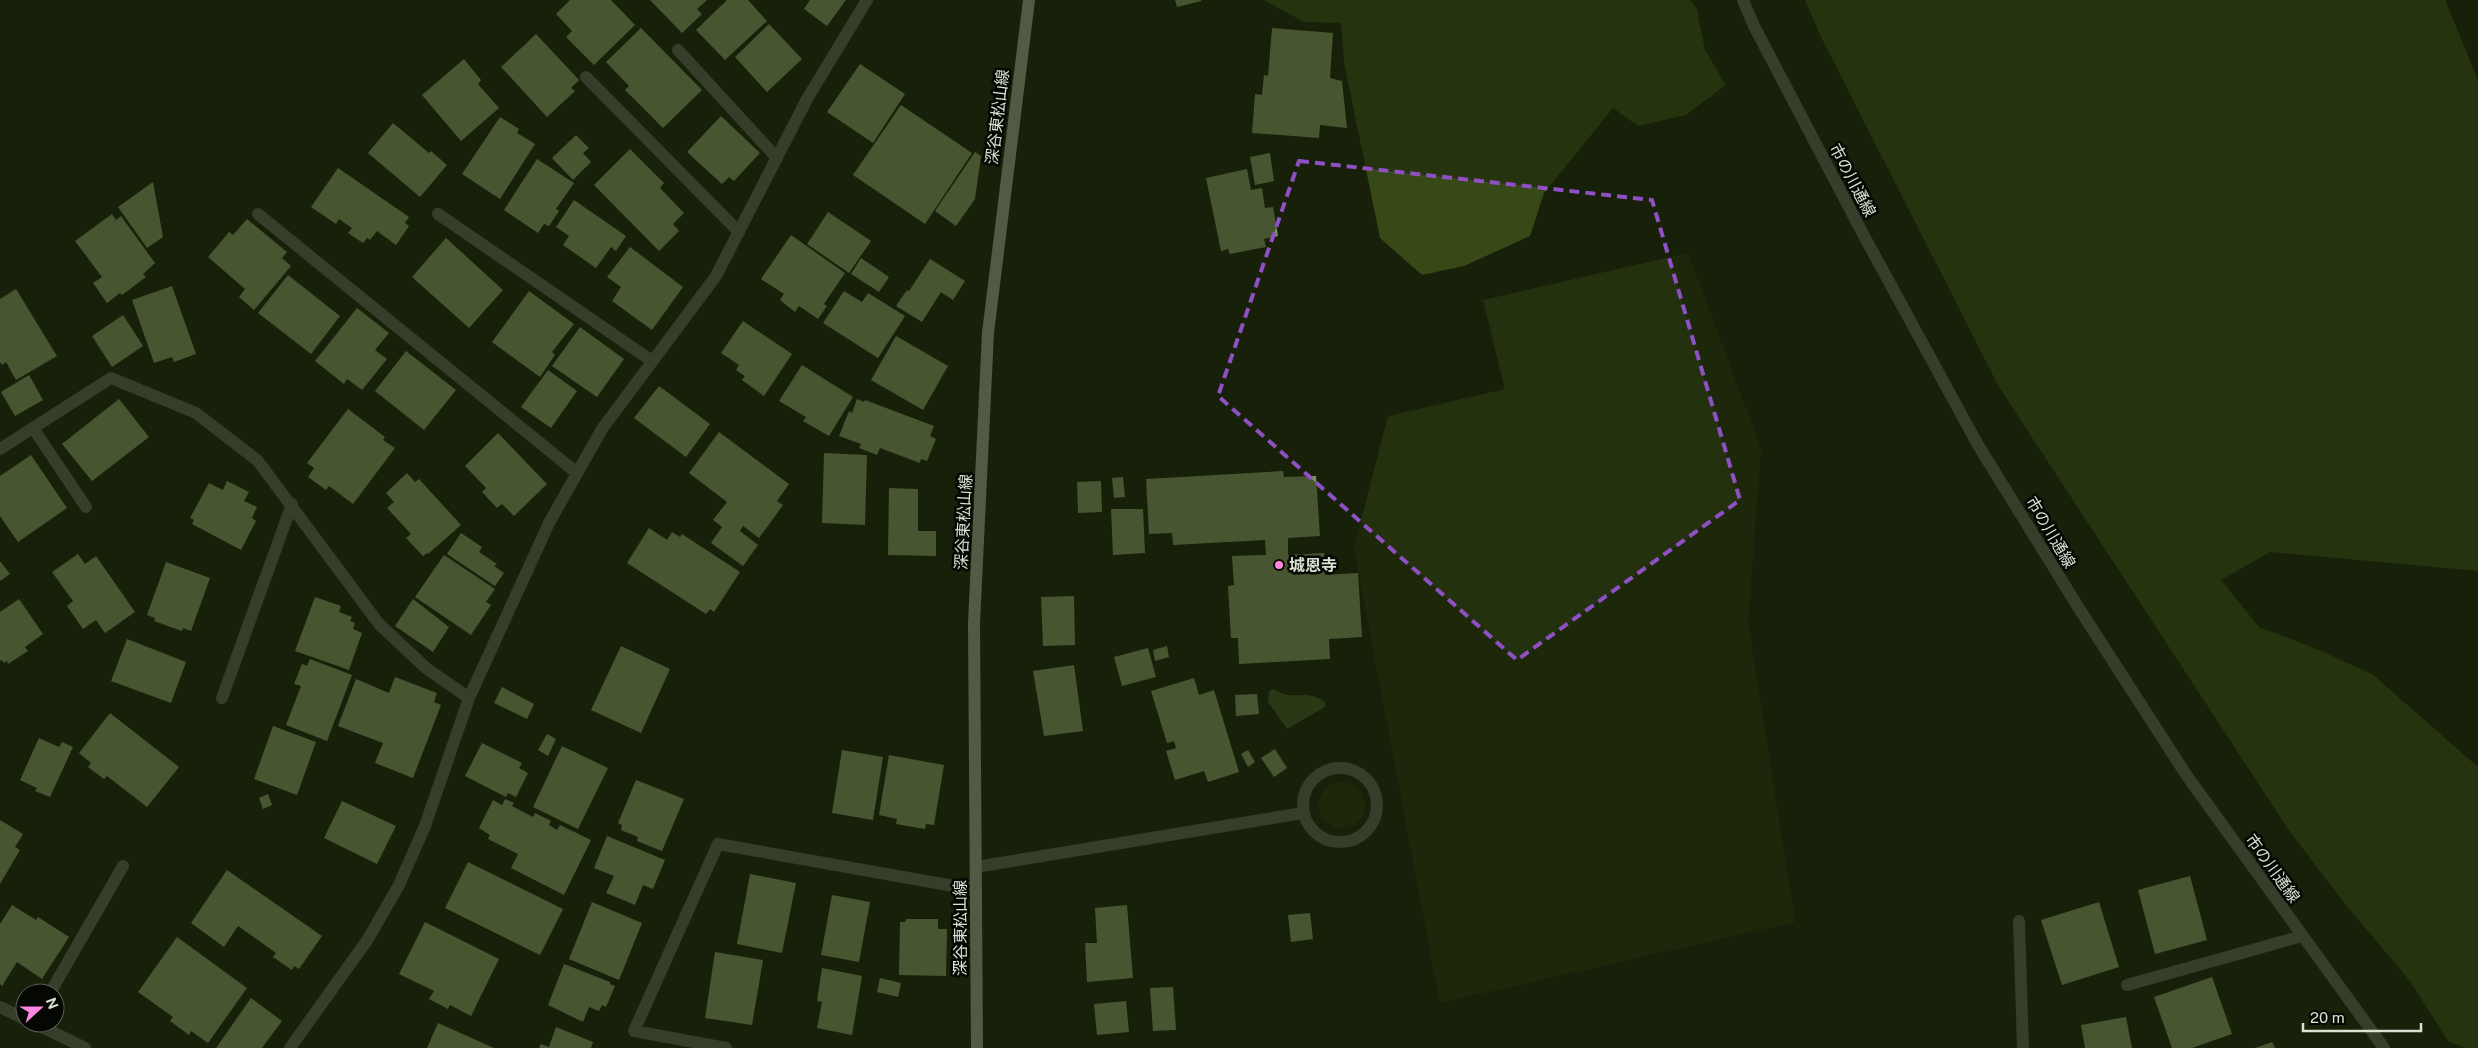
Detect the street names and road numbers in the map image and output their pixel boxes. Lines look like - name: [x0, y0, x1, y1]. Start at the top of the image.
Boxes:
- street label: 深谷東松山線: [982, 68, 1013, 166]
- street label: 市の川通線: [1825, 140, 1880, 220]
- street label: 深谷東松山線: [951, 474, 975, 570]
- street label: 市の川通線: [2022, 493, 2079, 571]
- street label: 市の川通線: [2241, 830, 2304, 906]
- street label: 深谷東松山線: [951, 880, 970, 976]

